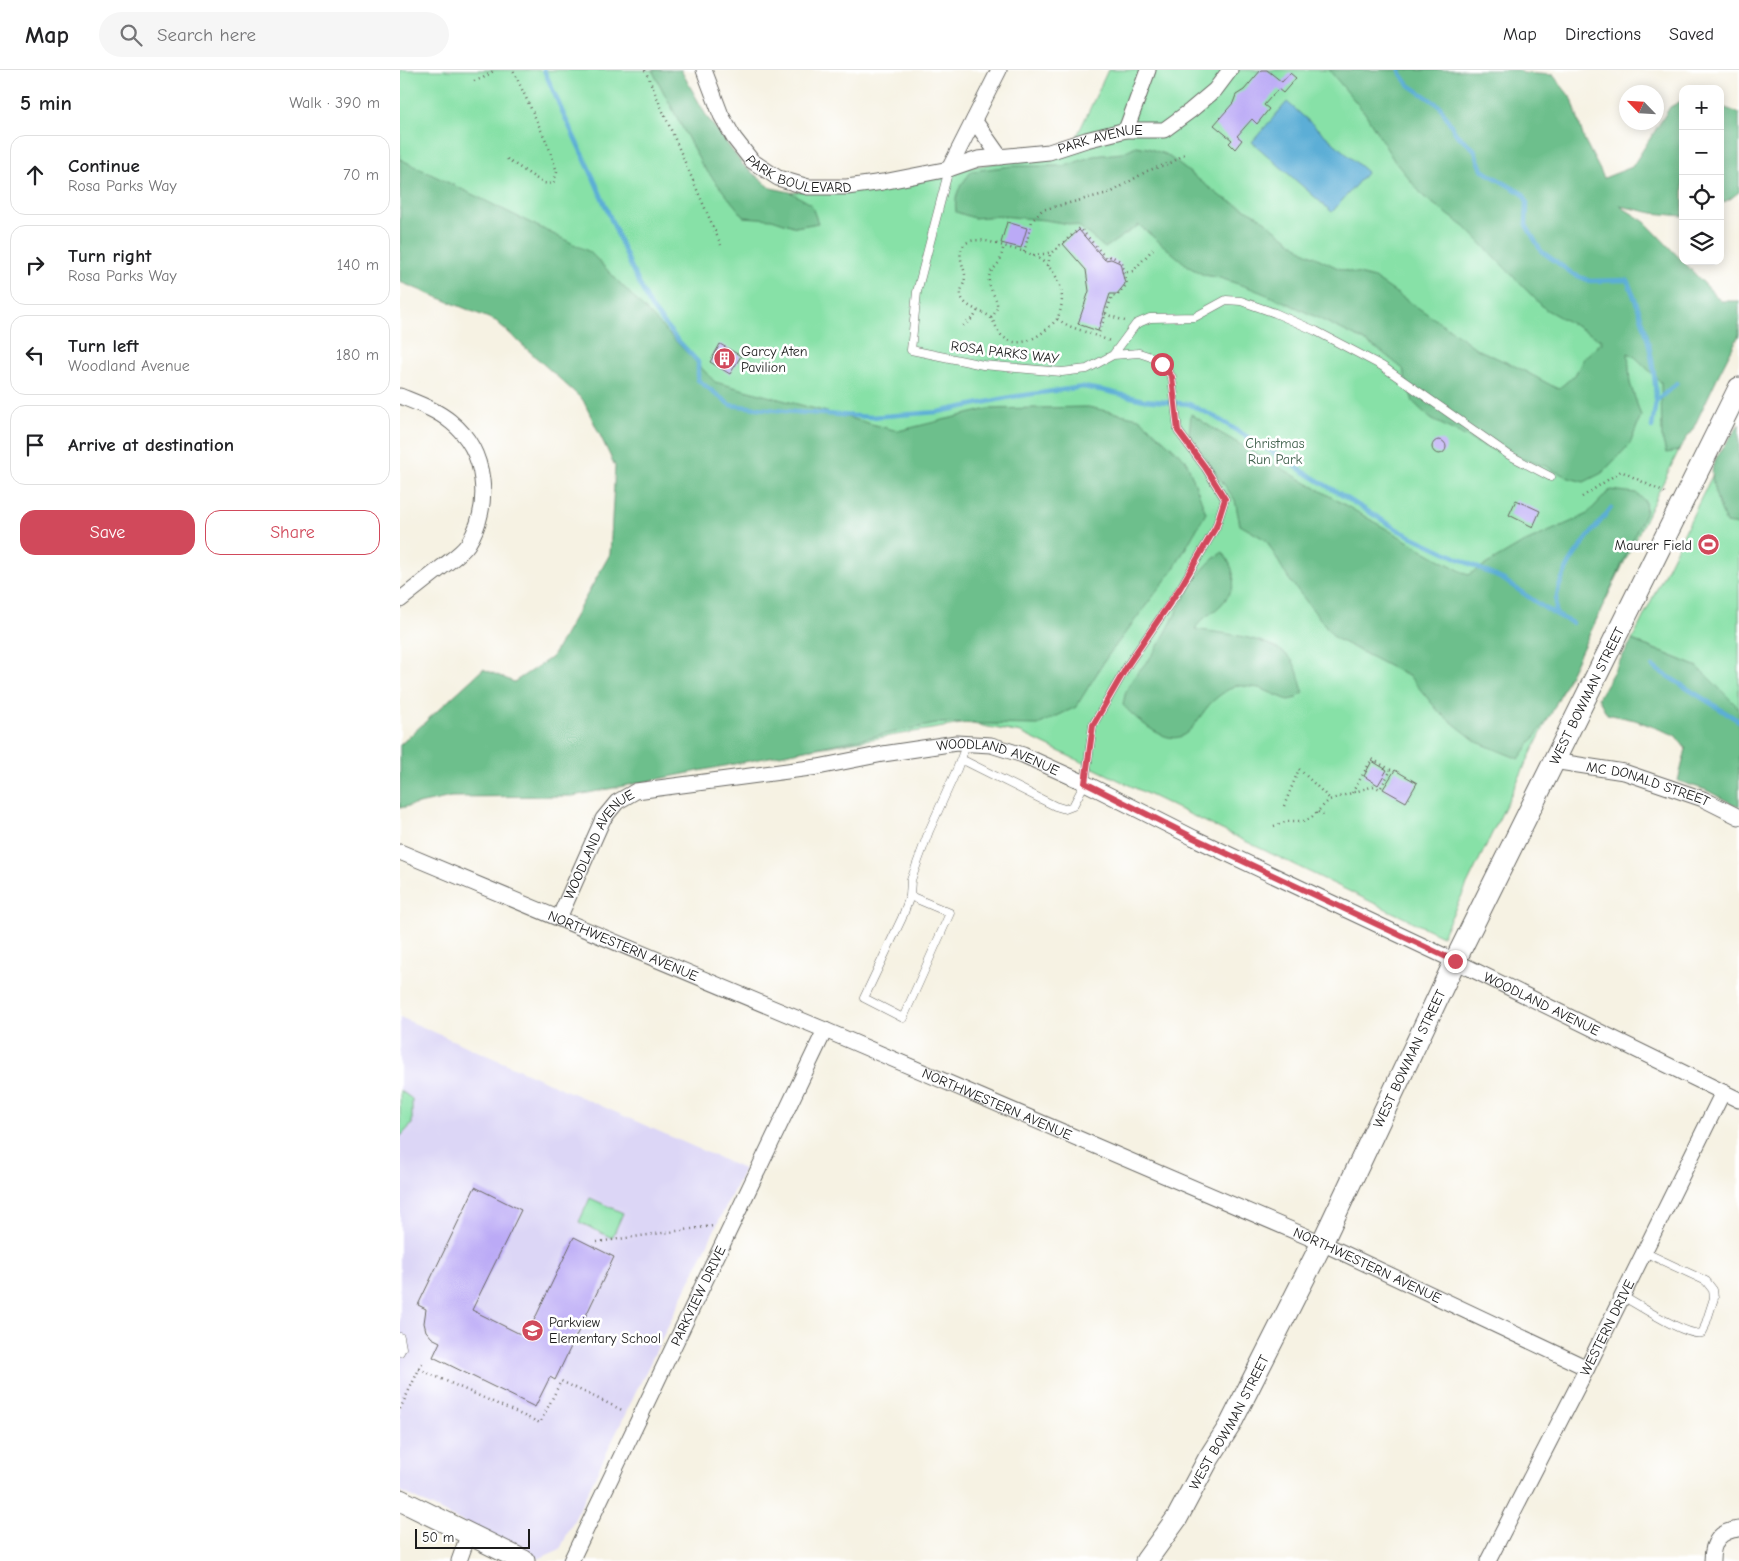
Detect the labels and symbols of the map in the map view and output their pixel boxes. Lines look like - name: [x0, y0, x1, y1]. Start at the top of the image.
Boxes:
- north arrow: [1619, 85, 1664, 130]
- street label: PARK AVENUE: [1056, 122, 1143, 158]
- street label: PARK BOULEVARD: [742, 152, 853, 197]
- street label: ROSA PARKS WAY: [950, 337, 1061, 368]
- place label: Garcy Aten Pavilion: [741, 343, 808, 376]
- building icon: Garcy Aten Pavilion: [713, 347, 737, 371]
- route start: [1151, 353, 1174, 376]
- park label: Christmas Run Park: [1245, 435, 1305, 468]
- sports icon: Maurer Field: [1696, 533, 1720, 557]
- place label: Maurer Field: [1615, 537, 1692, 554]
- street label: WEST BOWMAN STREET: [1546, 624, 1628, 767]
- street label: WOODLAND AVENUE: [935, 735, 1062, 779]
- street label: MC DONALD STREET: [1585, 758, 1713, 810]
- street label: WOODLAND AVENUE: [560, 786, 637, 902]
- street label: NORTHWESTERN AVENUE: [545, 907, 701, 985]
- route end: [1444, 950, 1467, 973]
- street label: WOODLAND AVENUE: [1481, 968, 1603, 1040]
- street label: WEST BOWMAN STREET: [1369, 986, 1450, 1131]
- street label: NORTHWESTERN AVENUE: [919, 1065, 1074, 1144]
- street label: NORTHWESTERN AVENUE: [1291, 1224, 1444, 1307]
- street label: PARKVIEW DRIVE: [667, 1243, 729, 1349]
- street label: WESTERN DRIVE: [1576, 1277, 1638, 1379]
- place label: Parkview Elementary School: [549, 1314, 661, 1347]
- school or university icon: Parkview Elementary School: [521, 1318, 545, 1342]
- street label: WEST BOWMAN STREET: [1186, 1352, 1273, 1493]
- scale bar: [415, 1526, 530, 1549]

